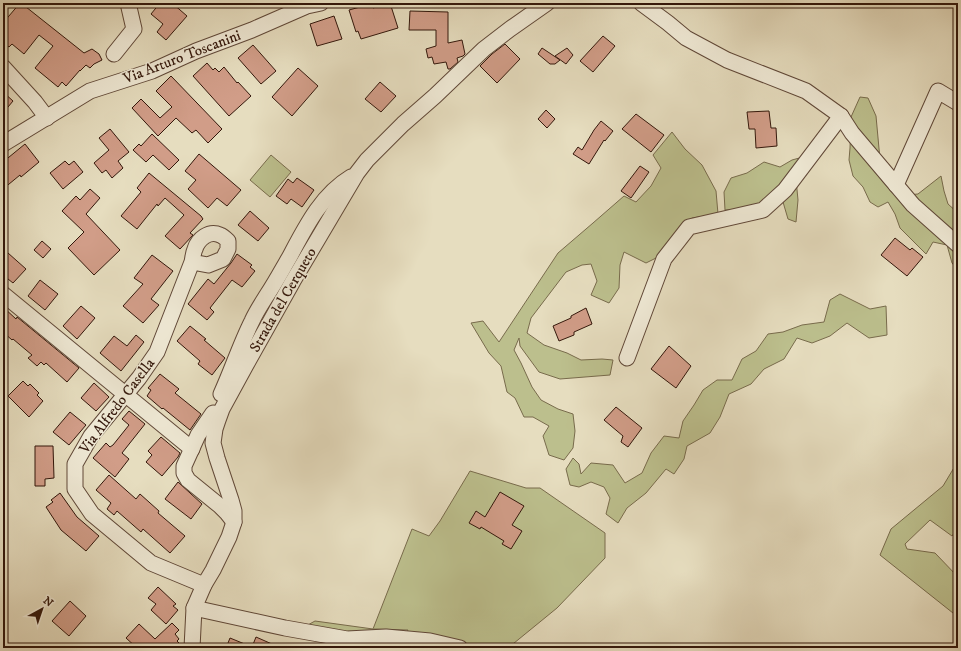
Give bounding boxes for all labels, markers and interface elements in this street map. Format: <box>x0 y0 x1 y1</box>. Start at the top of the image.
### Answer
street label: Via Arturo Toscanini <box>120 26 244 89</box>
street label: Strada del Cerqueto <box>245 244 321 356</box>
street label: Via Alfredo Casella <box>74 354 159 458</box>
north arrow <box>22 589 62 629</box>
text: N <box>40 594 56 610</box>

